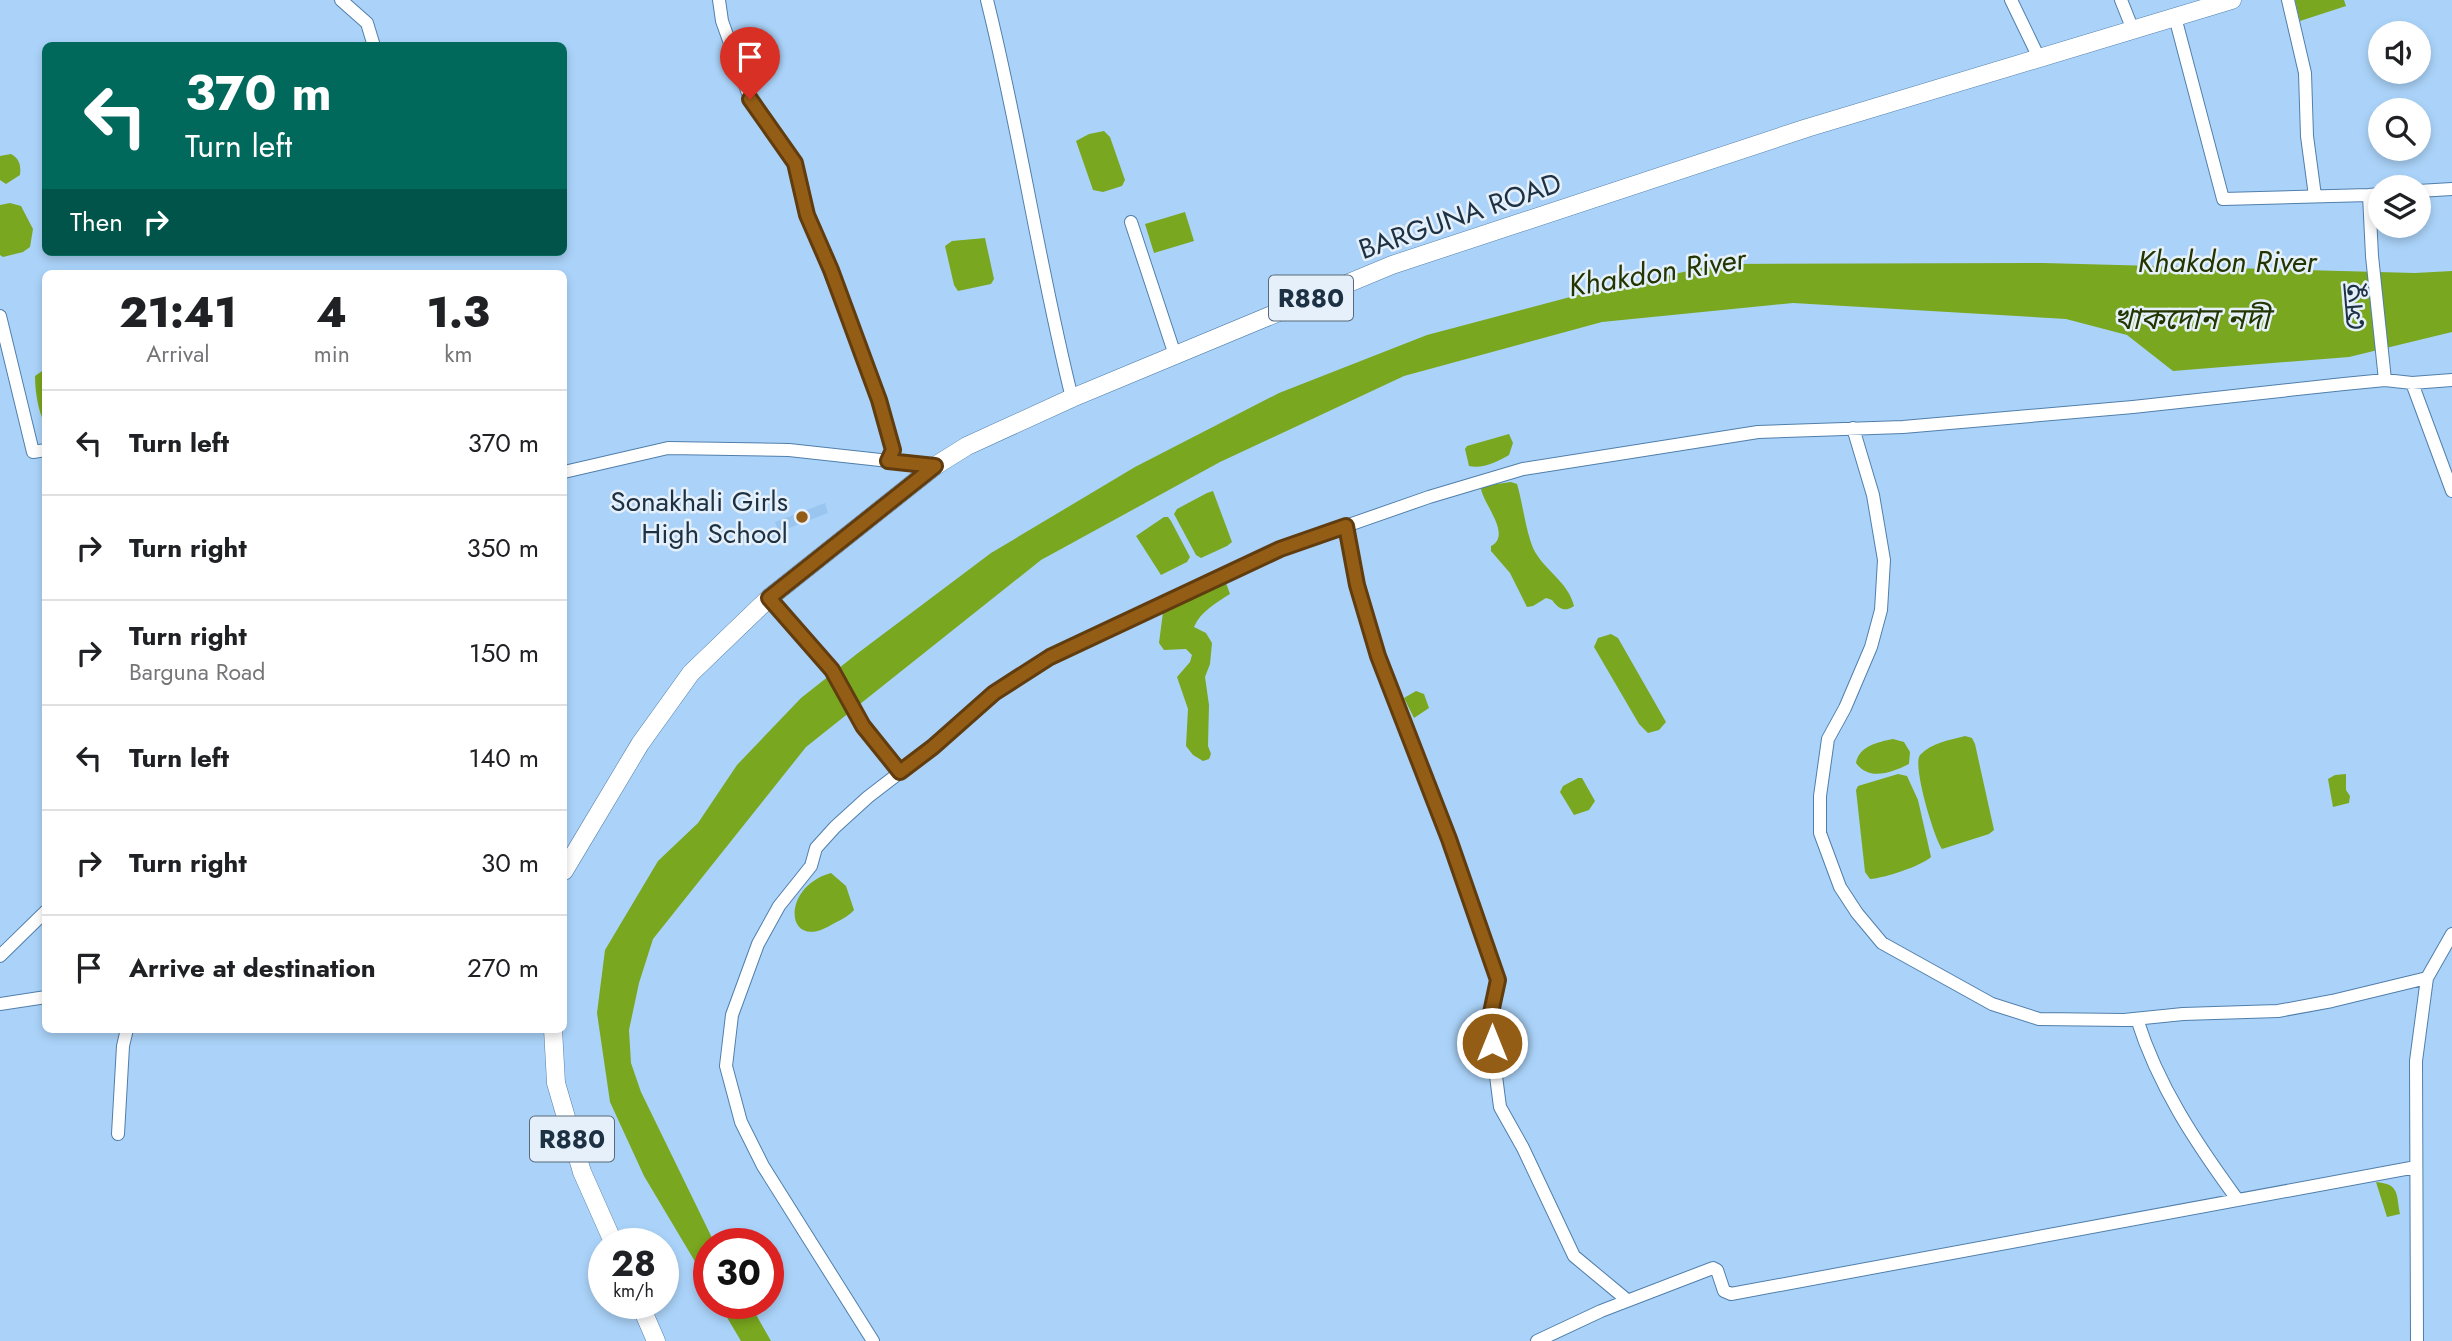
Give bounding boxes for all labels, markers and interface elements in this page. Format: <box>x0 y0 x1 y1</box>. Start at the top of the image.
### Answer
map controls <box>2368 21 2431 238</box>
button: sound <box>2368 21 2431 84</box>
pin <box>720 27 780 99</box>
icon: arrive <box>731 38 769 76</box>
text: 370 m <box>185 58 332 128</box>
icon: left <box>70 70 161 161</box>
button: search <box>2368 98 2431 161</box>
text: Turn left <box>185 123 292 169</box>
street label: BARGUNA ROAD <box>1353 162 1567 270</box>
button: layers <box>2368 175 2431 238</box>
text: Then <box>70 203 123 241</box>
icon: right <box>137 203 175 241</box>
water label: Khakdon River <box>1565 236 1751 307</box>
water label: Khakdon River <box>2137 240 2319 283</box>
road number: R880 <box>1269 276 1353 320</box>
street label: সেতু <box>2330 280 2375 332</box>
text: 21:41 <box>119 282 237 343</box>
text: 4 <box>316 282 347 343</box>
text: 1.3 <box>427 282 490 343</box>
water label: খাকদোন নদী <box>2112 297 2275 340</box>
text: Arrival <box>146 337 210 371</box>
text: min <box>314 337 350 371</box>
text: km <box>444 337 472 371</box>
icon: left <box>70 424 108 462</box>
text: Turn left <box>129 424 229 462</box>
text: 370 m <box>468 424 539 462</box>
place label: Sonakhali Girls High School <box>610 481 788 554</box>
marker: Sonakhali Girls High School <box>794 509 810 525</box>
icon: right <box>70 529 108 567</box>
text: Turn right <box>129 529 247 567</box>
text: 350 m <box>466 529 539 567</box>
text: Turn right <box>129 617 247 655</box>
icon: right <box>70 634 108 672</box>
text: 150 m <box>469 634 539 672</box>
text: Barguna Road <box>129 655 265 689</box>
icon: left <box>70 739 108 777</box>
text: Turn left <box>129 739 229 777</box>
text: 140 m <box>468 739 539 777</box>
icon: right <box>70 844 108 882</box>
text: Turn right <box>129 844 247 882</box>
text: 30 m <box>481 844 539 882</box>
icon: arrive <box>70 949 108 987</box>
text: Arrive at destination <box>129 949 376 987</box>
text: 270 m <box>467 949 539 987</box>
position arrow <box>1455 1006 1529 1080</box>
road number: R880 <box>530 1116 614 1162</box>
speed limit sign: 30 <box>693 1228 784 1319</box>
text: 28 <box>611 1239 656 1289</box>
text: km/h <box>613 1278 654 1304</box>

